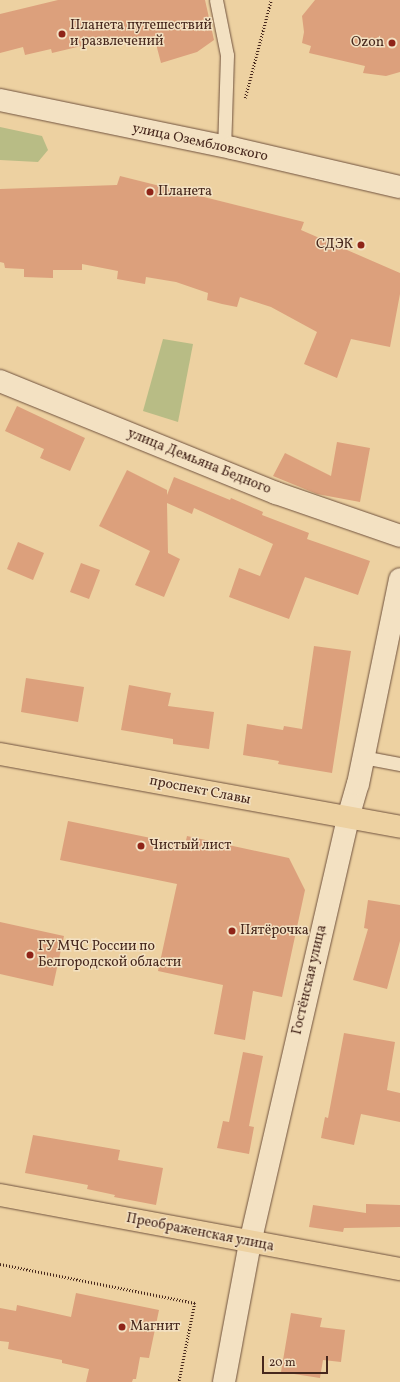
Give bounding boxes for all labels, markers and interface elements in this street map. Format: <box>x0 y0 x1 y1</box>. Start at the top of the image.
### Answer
place label: Планета путешествий и развлечений <box>70 18 212 50</box>
marker: Планета путешествий и развлечений <box>57 29 67 39</box>
place label: Ozon <box>351 35 384 51</box>
marker: Ozon <box>387 38 397 48</box>
street label: улица Озембловского <box>131 120 269 166</box>
place label: Планета <box>158 184 212 200</box>
marker: Планета <box>145 187 155 197</box>
place label: СДЭК <box>316 237 353 253</box>
marker: СДЭК <box>356 240 366 250</box>
street label: улица Демьяна Бедного <box>125 425 273 499</box>
street label: проспект Славы <box>148 773 252 809</box>
place label: Чистый лист <box>149 838 231 854</box>
marker: Чистый лист <box>136 841 146 851</box>
place label: Пятёрочка <box>240 923 309 939</box>
street label: Гостёнская улица <box>289 923 331 1037</box>
marker: Пятёрочка <box>227 926 237 936</box>
place label: ГУ МЧС России по Белгородской области <box>38 939 181 972</box>
marker: ГУ МЧС России по Белгородской области <box>25 950 35 960</box>
street label: Преображенская улица <box>124 1210 276 1256</box>
place label: Магнит <box>130 1319 180 1335</box>
marker: Магнит <box>117 1322 127 1332</box>
scale bar <box>264 1348 330 1374</box>
text: 20 m <box>269 1355 296 1371</box>

